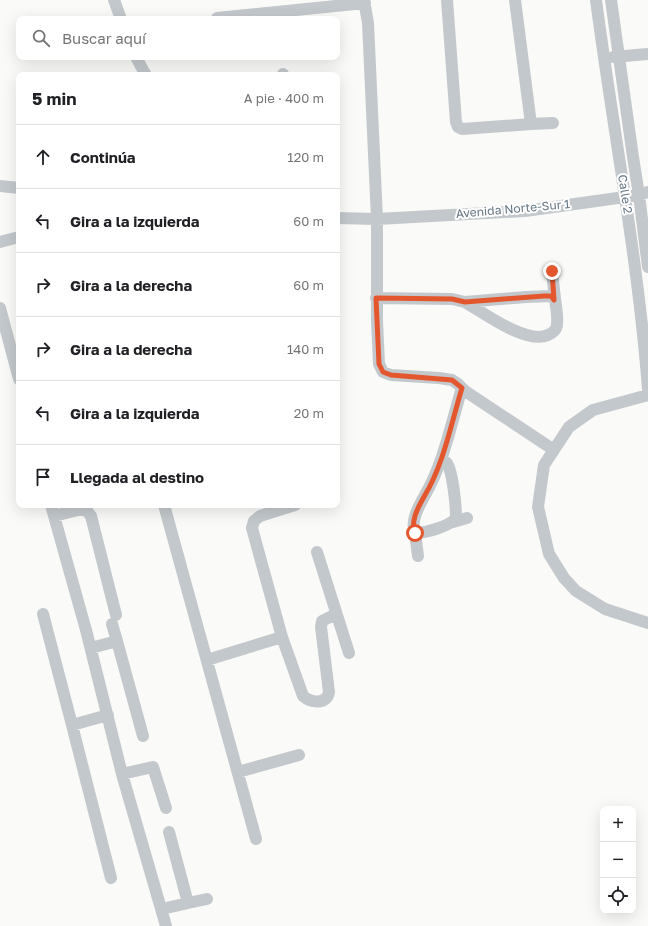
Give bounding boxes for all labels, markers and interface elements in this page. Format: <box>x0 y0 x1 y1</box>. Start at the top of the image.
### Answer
search box <box>16 16 340 60</box>
icon: search <box>30 27 52 49</box>
text: Buscar aquí <box>62 29 146 47</box>
text: 5 min <box>32 88 76 109</box>
text: A pie · 400 m <box>244 90 324 106</box>
icon: ahead <box>32 146 54 168</box>
text: Continúa <box>70 148 136 166</box>
text: 120 m <box>287 149 324 165</box>
street label: Calle 2 <box>615 173 636 215</box>
street label: Avenida Norte-Sur 1 <box>455 196 571 221</box>
icon: left <box>32 210 54 232</box>
text: Gira a la izquierda <box>70 212 200 230</box>
text: 60 m <box>293 213 324 229</box>
route end <box>543 262 561 280</box>
icon: right <box>32 274 54 296</box>
text: Gira a la derecha <box>70 276 192 294</box>
text: 60 m <box>293 277 324 293</box>
icon: right <box>32 338 54 360</box>
text: Gira a la derecha <box>70 340 192 358</box>
text: 140 m <box>287 341 324 357</box>
icon: left <box>32 402 54 424</box>
text: Gira a la izquierda <box>70 404 200 422</box>
text: 20 m <box>294 405 324 421</box>
icon: arrive <box>32 466 54 488</box>
text: Llegada al destino <box>70 468 204 486</box>
route start <box>406 524 424 542</box>
map controls <box>600 806 636 914</box>
button: + <box>600 806 636 842</box>
button: − <box>600 842 636 878</box>
button: locate <box>600 878 636 914</box>

